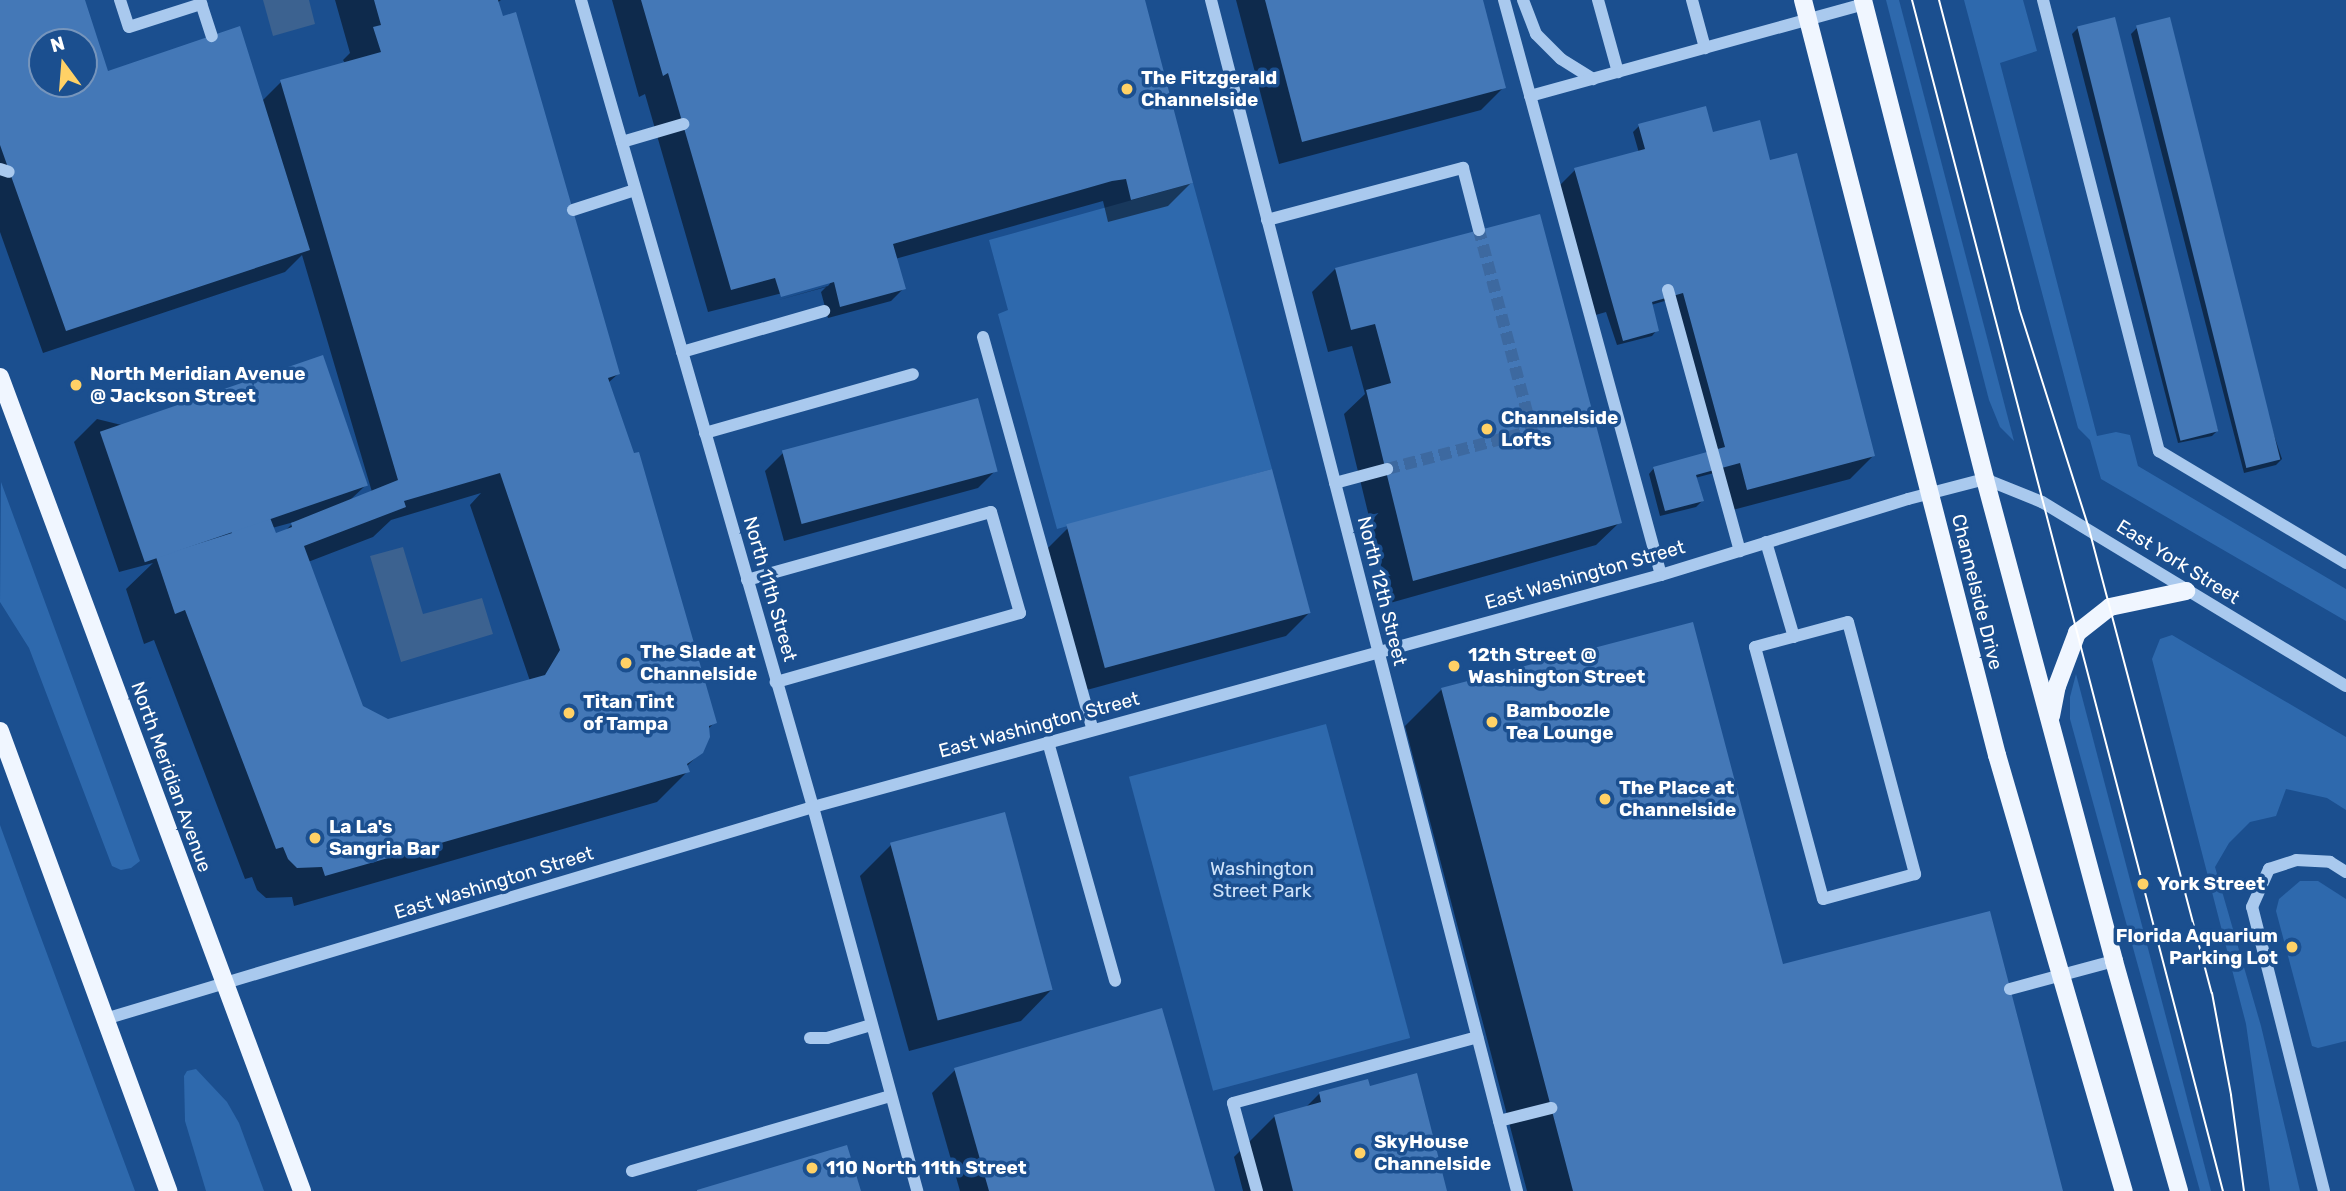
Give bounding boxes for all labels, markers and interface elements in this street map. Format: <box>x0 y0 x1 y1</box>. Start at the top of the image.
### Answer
north arrow <box>28 28 98 98</box>
text: N <box>48 31 67 57</box>
place label: The Fitzgerald Channelside <box>1141 67 1277 111</box>
marker: The Fitzgerald Channelside <box>1119 81 1135 97</box>
place label: North Meridian Avenue @ Jackson Street <box>90 363 306 407</box>
marker: North Meridian Avenue @ Jackson Street <box>68 377 84 393</box>
place label: Channelside Lofts <box>1501 407 1618 451</box>
marker: Channelside Lofts <box>1479 421 1495 437</box>
street label: Channelside Drive <box>1947 512 2007 672</box>
street label: North 11th Street <box>738 514 802 664</box>
street label: North 12th Street <box>1352 514 1412 668</box>
street label: East York Street <box>2112 515 2244 609</box>
street label: East Washington Street <box>1482 535 1688 615</box>
place label: The Slade at Channelside <box>640 641 757 685</box>
place label: 12th Street @ Washington Street <box>1468 644 1645 688</box>
marker: The Slade at Channelside <box>618 655 634 671</box>
marker: 12th Street @ Washington Street <box>1446 658 1462 674</box>
street label: North Meridian Avenue <box>126 678 216 876</box>
street label: East Washington Street <box>936 687 1142 763</box>
place label: Titan Tint of Tampa <box>583 691 675 735</box>
place label: Bamboozle Tea Lounge <box>1506 700 1613 744</box>
marker: Titan Tint of Tampa <box>561 705 577 721</box>
marker: Bamboozle Tea Lounge <box>1484 714 1500 730</box>
place label: The Place at Channelside <box>1619 777 1736 821</box>
marker: The Place at Channelside <box>1597 791 1613 807</box>
place label: La La's Sangria Bar <box>329 816 440 860</box>
marker: La La's Sangria Bar <box>307 830 323 846</box>
street label: East Washington Street <box>392 842 596 924</box>
park label: Washington Street Park <box>1210 858 1314 902</box>
place label: York Street <box>2157 873 2265 895</box>
marker: York Street <box>2135 876 2151 892</box>
place label: Florida Aquarium Parking Lot <box>2115 925 2278 969</box>
marker: Florida Aquarium Parking Lot <box>2284 939 2300 955</box>
place label: SkyHouse Channelside <box>1374 1131 1491 1175</box>
marker: SkyHouse Channelside <box>1352 1145 1368 1161</box>
place label: 110 North 11th Street <box>826 1157 1027 1179</box>
marker: 110 North 11th Street <box>804 1160 820 1176</box>

